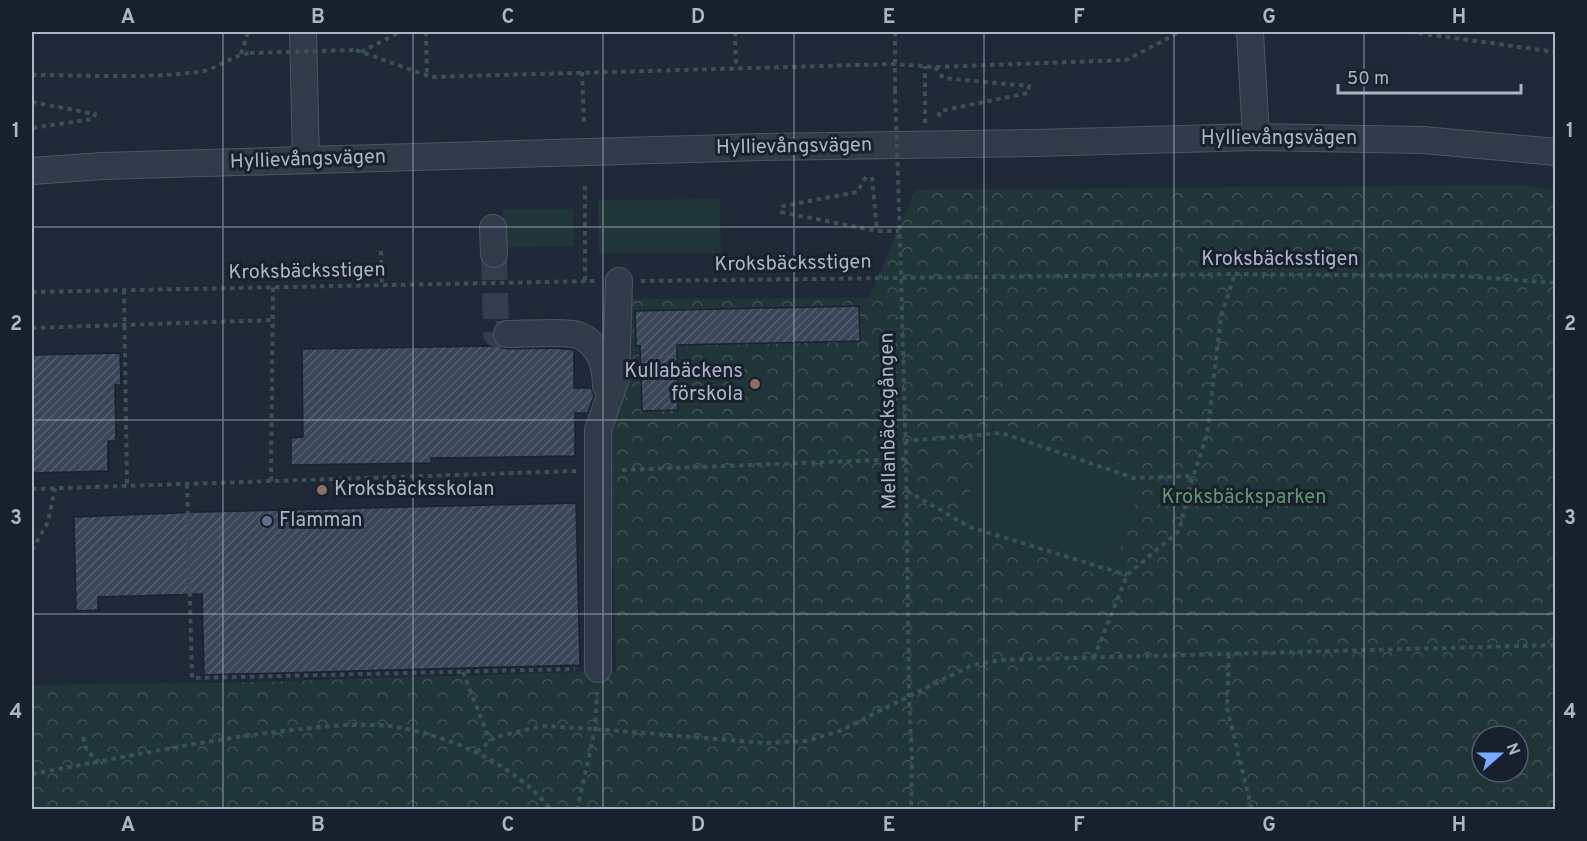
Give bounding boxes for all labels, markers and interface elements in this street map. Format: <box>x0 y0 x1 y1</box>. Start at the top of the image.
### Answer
text: A <box>121 5 135 31</box>
text: B <box>311 5 325 31</box>
text: C <box>502 5 514 31</box>
text: D <box>691 5 705 31</box>
text: E <box>883 5 895 31</box>
text: F <box>1073 5 1085 31</box>
text: G <box>1262 5 1276 31</box>
text: H <box>1452 5 1466 31</box>
scale bar <box>1338 57 1521 95</box>
text: 50 m <box>1347 68 1389 91</box>
text: 1 <box>12 119 20 145</box>
text: 1 <box>1566 119 1574 145</box>
street label: Hyllievångsvägen <box>1201 126 1357 152</box>
street label: Hyllievångsvägen <box>716 133 872 161</box>
street label: Hyllievångsvägen <box>229 144 387 176</box>
street label: Kroksbäcksstigen <box>1201 247 1359 273</box>
street label: Kroksbäcksstigen <box>714 250 872 278</box>
street label: Kroksbäcksstigen <box>228 258 386 286</box>
text: 2 <box>10 312 22 338</box>
text: 2 <box>1564 312 1576 338</box>
street label: Mellanbäcksgången <box>874 332 904 510</box>
place label: Kullabäckens förskola <box>624 359 743 408</box>
marker: Kullabäckens förskola <box>748 377 762 391</box>
place label: Kroksbäcksskolan <box>334 477 494 503</box>
marker: Kroksbäcksskolan <box>315 483 329 497</box>
park label: Kroksbäcksparken <box>1162 485 1326 511</box>
text: 3 <box>10 506 22 532</box>
text: 3 <box>1564 506 1576 532</box>
place label: Flamman <box>279 508 363 534</box>
marker: Flamman <box>260 514 274 528</box>
text: 4 <box>10 700 22 726</box>
text: 4 <box>1564 700 1576 726</box>
north arrow <box>1470 724 1530 784</box>
text: N <box>1501 740 1524 758</box>
text: A <box>121 813 135 839</box>
text: B <box>311 813 325 839</box>
text: C <box>502 813 514 839</box>
text: D <box>691 813 705 839</box>
text: E <box>883 813 895 839</box>
text: F <box>1073 813 1085 839</box>
text: G <box>1262 813 1276 839</box>
text: H <box>1452 813 1466 839</box>

